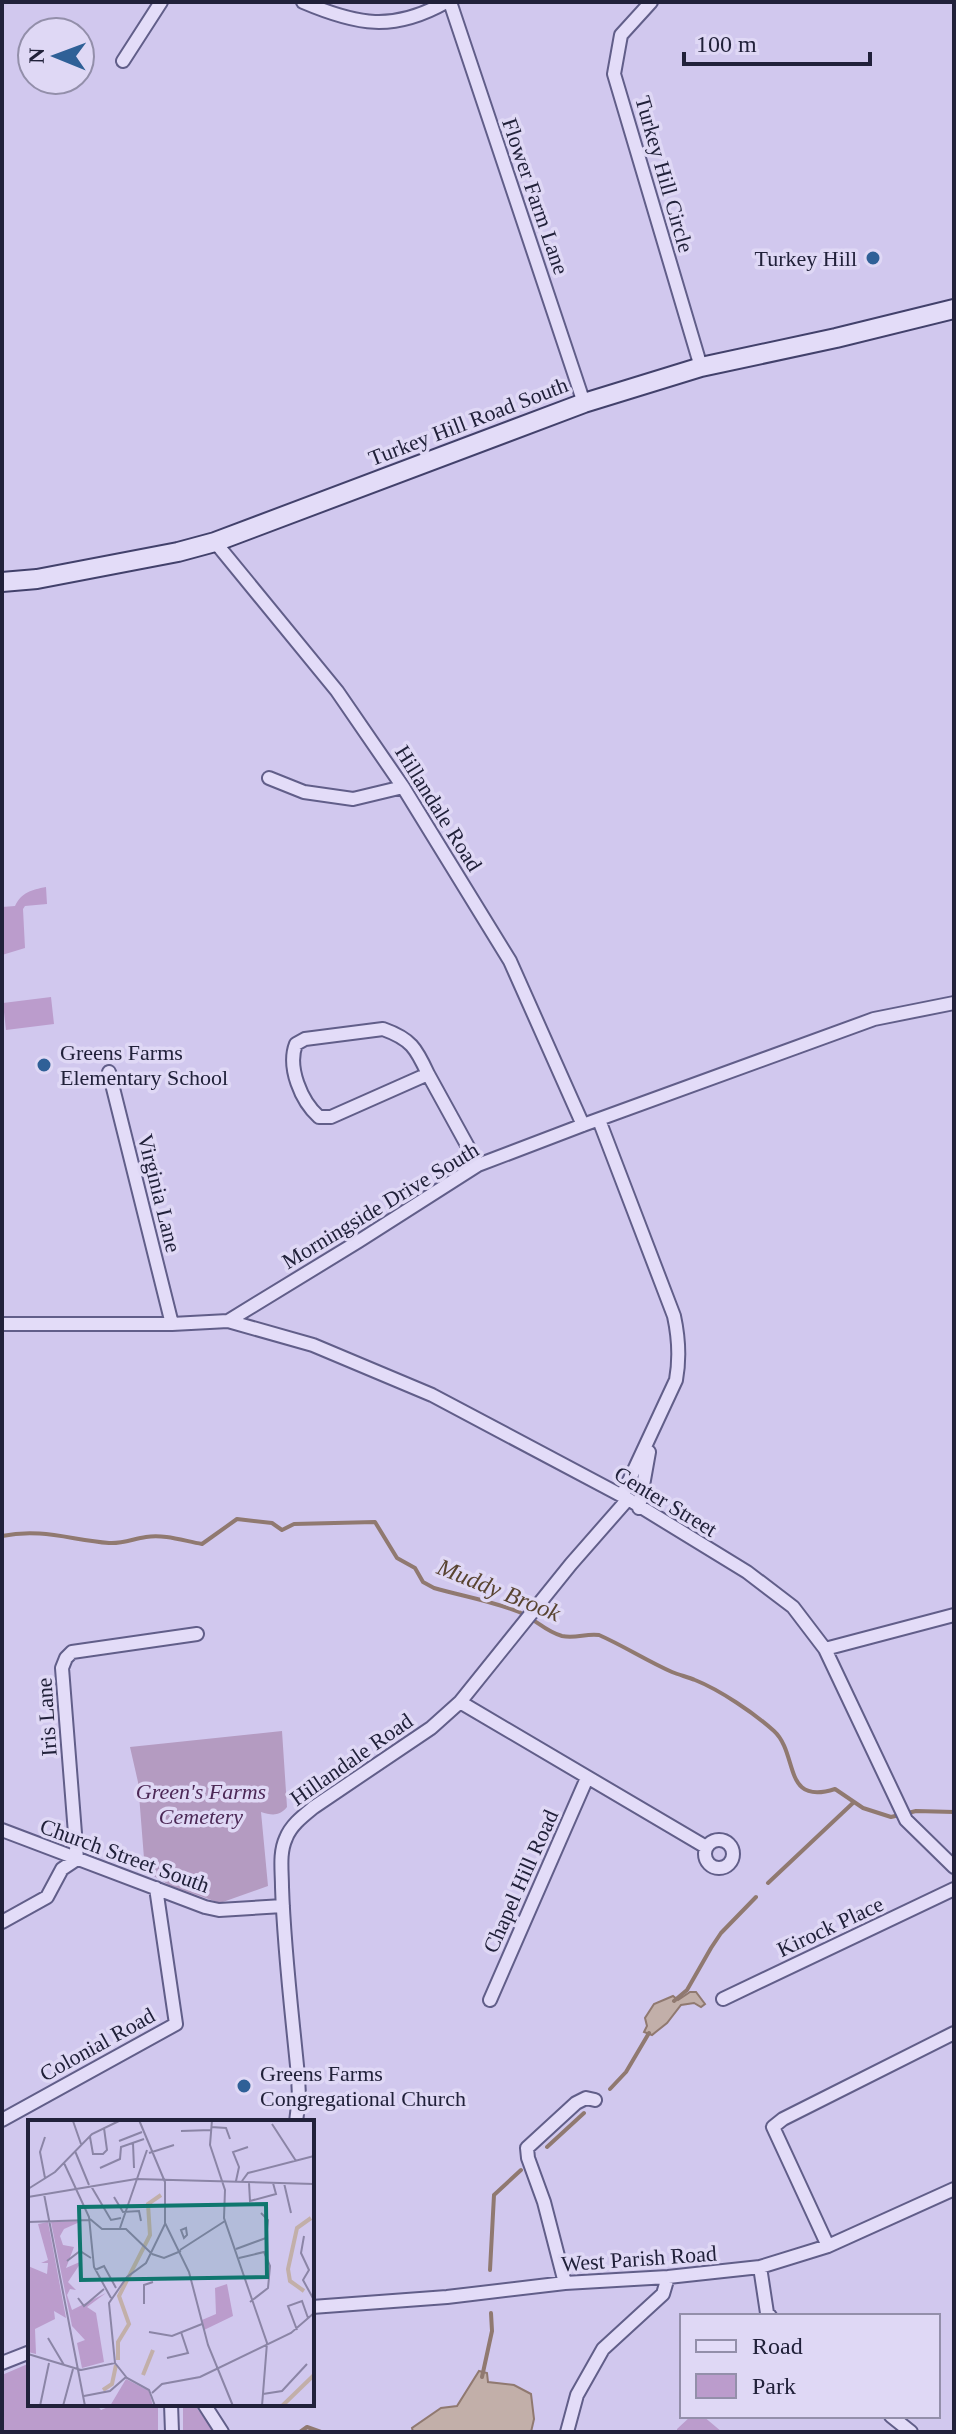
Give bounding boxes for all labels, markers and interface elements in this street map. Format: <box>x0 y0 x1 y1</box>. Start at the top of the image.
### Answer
north arrow <box>16 16 96 96</box>
scale bar <box>684 16 870 66</box>
text: 100 m <box>696 31 757 57</box>
text: N <box>24 47 49 64</box>
street label: Turkey Hill Circle <box>630 93 699 255</box>
street label: Flower Farm Lane <box>497 115 574 278</box>
place label: Turkey Hill <box>755 246 857 271</box>
marker: Turkey Hill <box>864 249 882 267</box>
street label: Turkey Hill Road South <box>365 372 571 471</box>
street label: Hillandale Road <box>390 741 487 876</box>
place label: Greens Farms Elementary School <box>60 1040 228 1090</box>
marker: Greens Farms Elementary School <box>35 1056 53 1074</box>
street label: Virginia Lane <box>133 1131 186 1255</box>
street label: Morningside Drive South <box>277 1137 483 1274</box>
street label: Center Street <box>610 1461 722 1542</box>
water label: Muddy Brook <box>433 1553 565 1627</box>
street label: Iris Lane <box>31 1677 62 1757</box>
street label: Hillandale Road <box>285 1708 417 1811</box>
park label: Green's Farms Cemetery <box>136 1779 266 1829</box>
street label: Chapel Hill Road <box>478 1806 563 1957</box>
street label: Church Street South <box>37 1813 213 1898</box>
street label: Kirock Place <box>773 1891 887 1962</box>
street label: Colonial Road <box>35 2003 159 2086</box>
place label: Greens Farms Congregational Church <box>260 2061 466 2111</box>
marker: Greens Farms Congregational Church <box>235 2077 253 2095</box>
inset map <box>28 2120 314 2406</box>
street label: West Parish Road <box>560 2241 718 2276</box>
legend <box>680 2314 940 2418</box>
text: Road <box>752 2333 803 2359</box>
text: Park <box>752 2373 796 2399</box>

